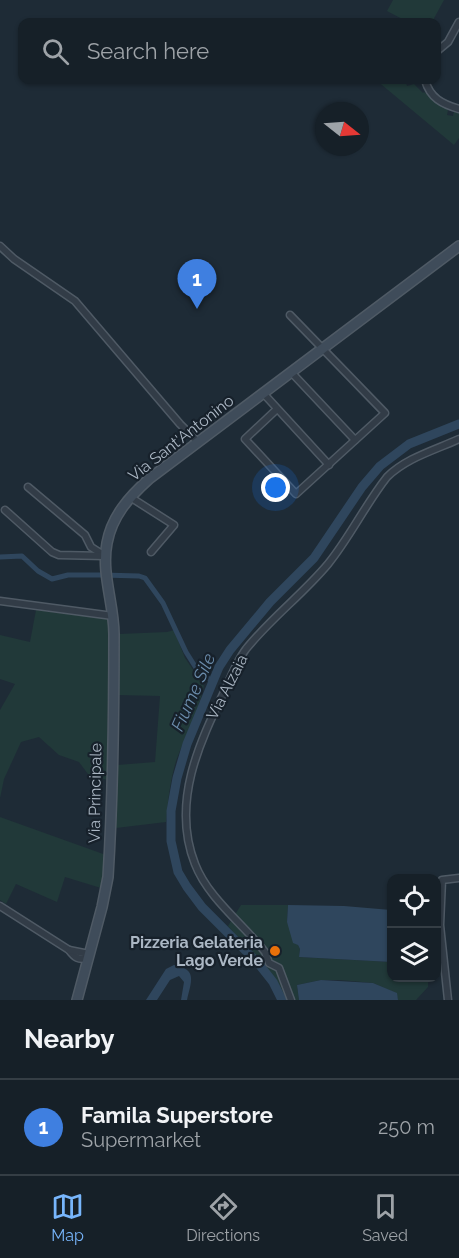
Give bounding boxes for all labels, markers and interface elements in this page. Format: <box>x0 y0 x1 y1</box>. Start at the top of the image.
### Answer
search box <box>18 18 441 84</box>
icon: search <box>39 35 72 68</box>
text: Search here <box>87 38 209 64</box>
north arrow <box>315 102 369 156</box>
pin: 1 <box>178 260 216 309</box>
street label: Via Sant'Antonino <box>124 391 238 485</box>
your location <box>261 473 290 502</box>
water label: Fiume Sile <box>167 650 220 734</box>
street label: Via Alzaia <box>203 651 251 723</box>
street label: Via Principale <box>85 743 105 843</box>
map controls <box>387 874 441 982</box>
button: locate <box>387 874 441 928</box>
button: layers <box>387 928 441 982</box>
place label: Pizzeria Gelateria Lago Verde <box>130 933 263 970</box>
marker: Pizzeria Gelateria Lago Verde <box>268 944 282 958</box>
text: Nearby <box>24 1024 114 1054</box>
text: Famila Superstore <box>81 1102 273 1128</box>
text: 1 <box>39 1115 48 1139</box>
text: 250 m <box>378 1115 435 1139</box>
text: Supermarket <box>81 1128 201 1152</box>
tab: Map <box>51 1190 84 1245</box>
tab: Directions <box>186 1190 260 1245</box>
tab: Saved <box>362 1190 408 1245</box>

